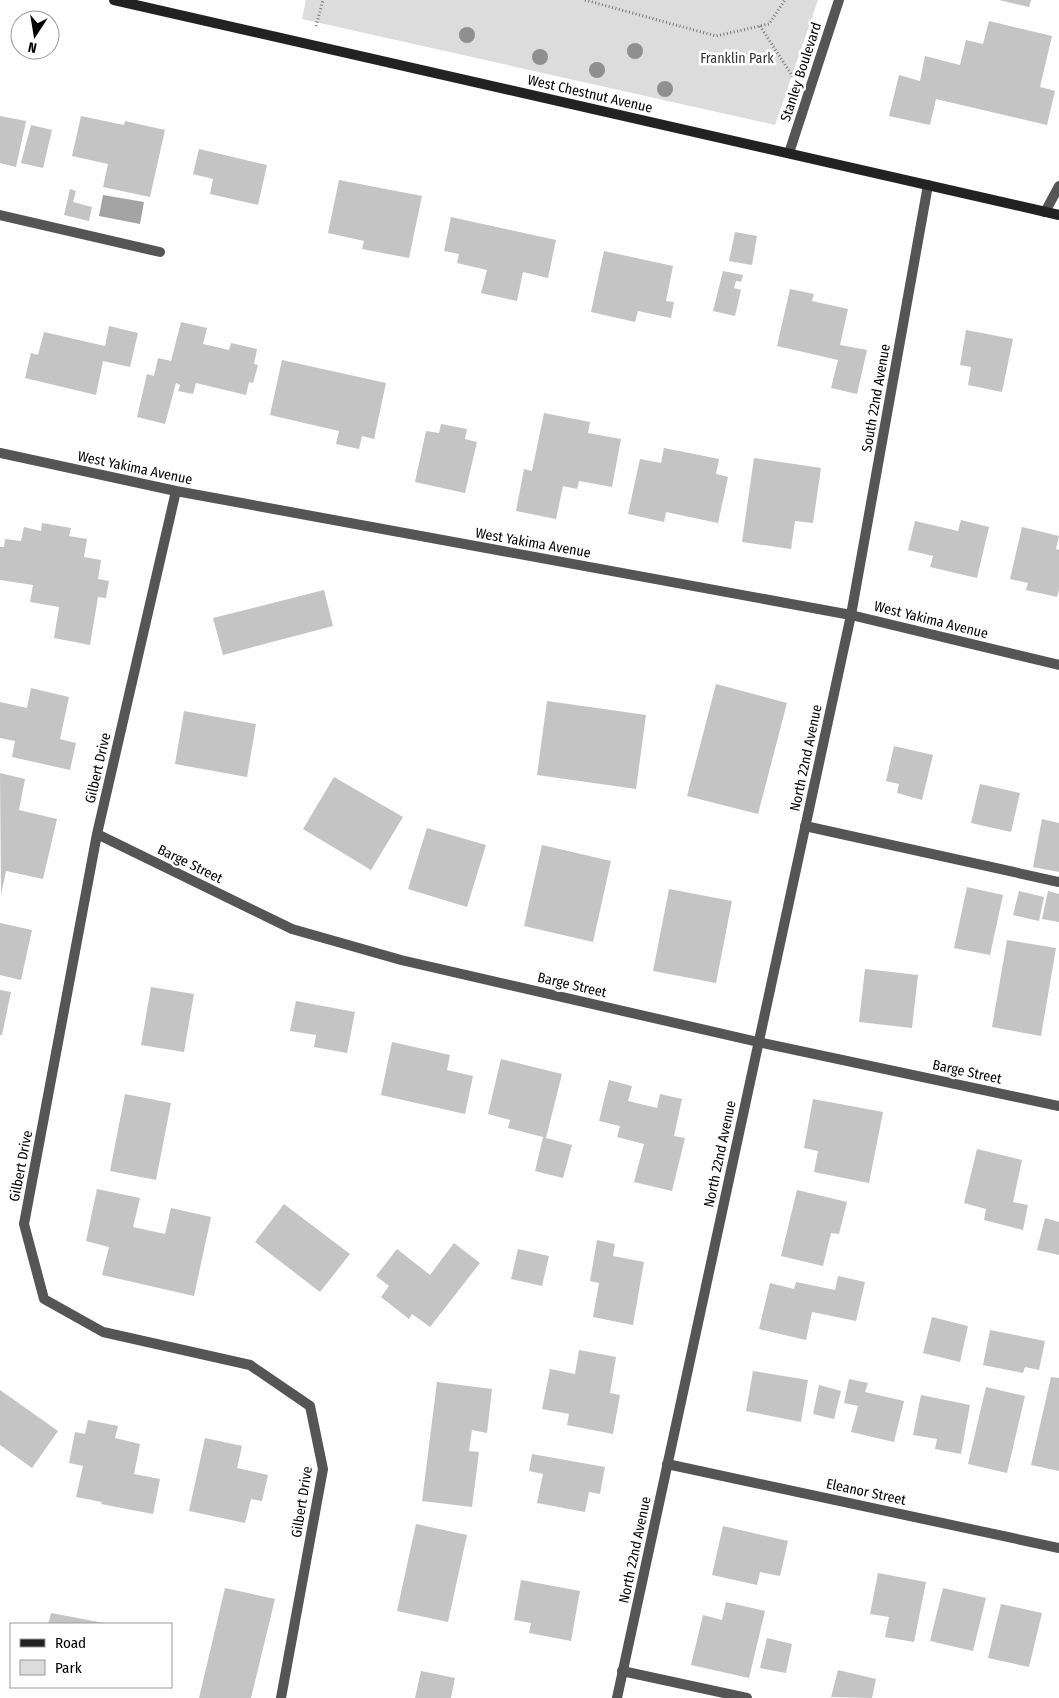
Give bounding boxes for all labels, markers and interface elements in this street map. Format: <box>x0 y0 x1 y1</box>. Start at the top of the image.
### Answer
north arrow <box>10 10 60 60</box>
street label: Stanley Boulevard <box>777 20 825 124</box>
text: N <box>27 38 38 56</box>
park label: Franklin Park <box>700 50 774 67</box>
street label: West Chestnut Avenue <box>526 71 654 117</box>
street label: South 22nd Avenue <box>858 343 894 453</box>
street label: West Yakima Avenue <box>76 448 194 488</box>
street label: West Yakima Avenue <box>474 524 592 562</box>
street label: West Yakima Avenue <box>872 598 990 642</box>
street label: North 22nd Avenue <box>786 703 826 813</box>
street label: Gilbert Drive <box>82 731 114 805</box>
street label: Barge Street <box>155 841 226 887</box>
street label: Barge Street <box>536 969 609 1001</box>
street label: Barge Street <box>931 1056 1004 1088</box>
street label: North 22nd Avenue <box>700 1099 740 1209</box>
street label: Gilbert Drive <box>6 1129 36 1203</box>
street label: Gilbert Drive <box>288 1465 316 1539</box>
street label: Eleanor Street <box>825 1475 908 1509</box>
street label: North 22nd Avenue <box>615 1495 655 1605</box>
legend <box>10 1623 172 1688</box>
text: Road <box>55 1634 86 1652</box>
text: Park <box>55 1659 82 1677</box>

